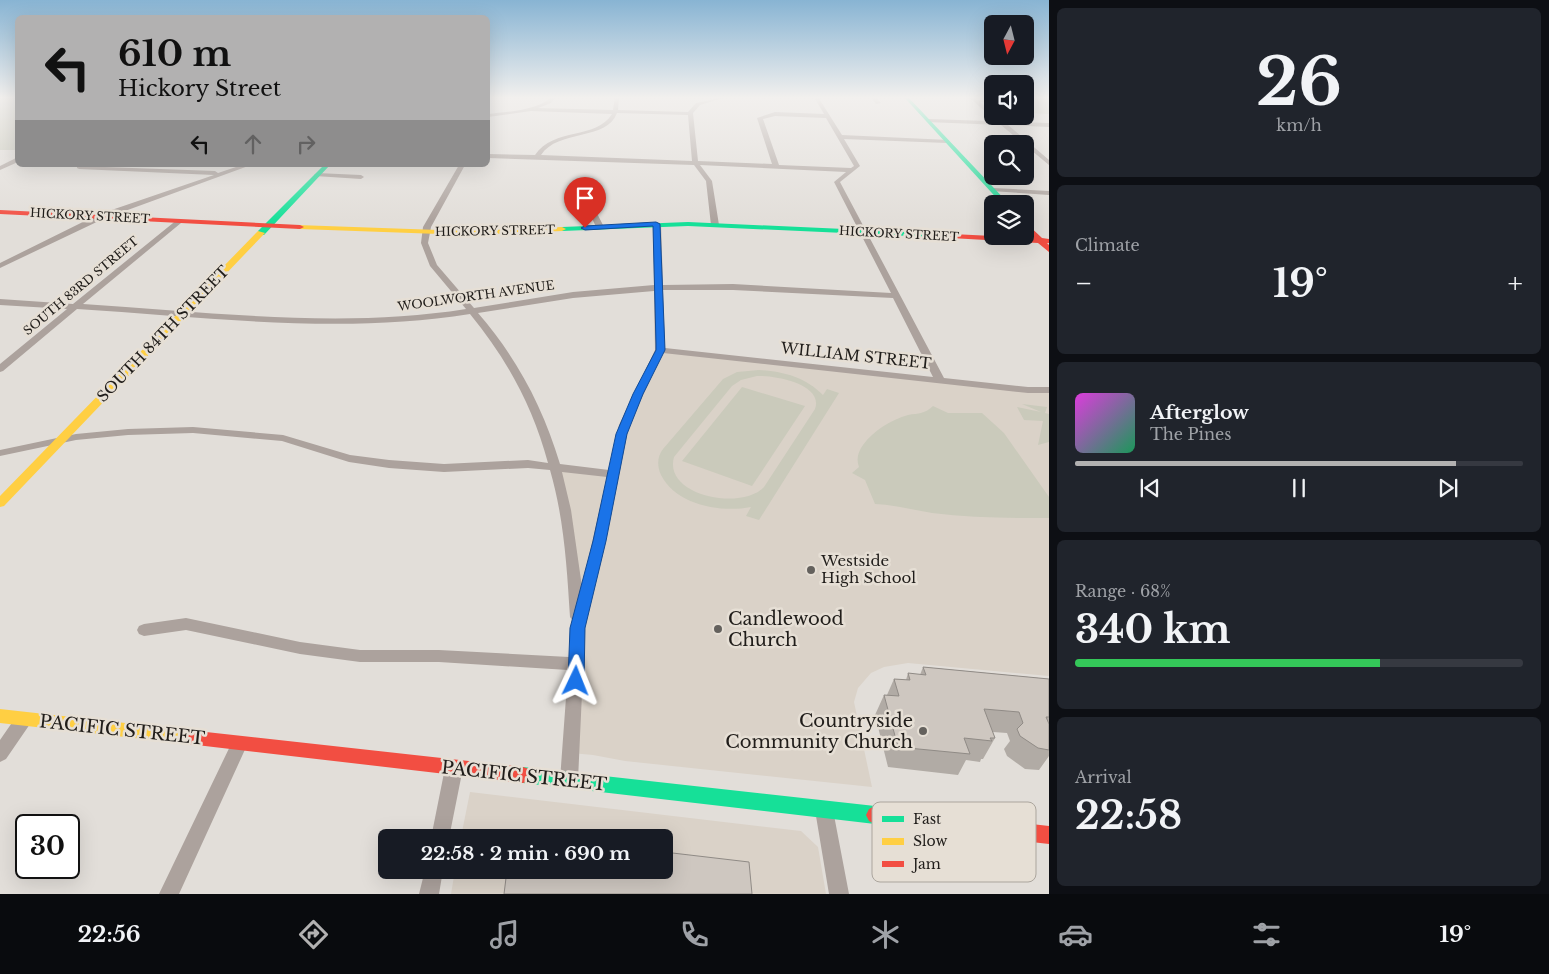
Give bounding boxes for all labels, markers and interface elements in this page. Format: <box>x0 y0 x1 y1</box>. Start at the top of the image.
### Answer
north arrow <box>984 15 1034 65</box>
map controls <box>984 15 1034 245</box>
text: 610 m <box>118 32 231 75</box>
icon: left <box>35 35 100 100</box>
text: 26 <box>1256 42 1342 123</box>
text: Hickory Street <box>118 75 281 102</box>
button: sound <box>984 75 1034 125</box>
text: km/h <box>1276 115 1322 135</box>
icon: left <box>186 130 214 158</box>
icon: ahead <box>239 130 267 158</box>
icon: right <box>292 130 320 158</box>
button: search <box>984 135 1034 185</box>
pin <box>564 177 606 228</box>
icon: arrive <box>571 184 599 212</box>
button: layers <box>984 195 1034 245</box>
street label: HICKORY STREET <box>30 205 151 226</box>
street label: HICKORY STREET <box>435 222 556 239</box>
street label: HICKORY STREET <box>839 223 960 244</box>
street label: SOUTH 83RD STREET <box>20 233 141 338</box>
text: Climate <box>1075 235 1140 255</box>
text: 19° <box>1273 260 1328 307</box>
street label: SOUTH 84TH STREET <box>93 262 233 406</box>
text: − <box>1075 266 1093 301</box>
text: + <box>1508 266 1523 301</box>
street label: WOOLWORTH AVENUE <box>396 277 556 314</box>
street label: WILLIAM STREET <box>779 338 932 373</box>
text: Afterglow <box>1150 401 1249 424</box>
text: The Pines <box>1150 424 1232 444</box>
icon: previous <box>1136 474 1164 502</box>
icon: pause <box>1285 474 1313 502</box>
icon: next <box>1434 474 1462 502</box>
place label: Westside High School <box>820 551 916 587</box>
marker: Westside High School <box>805 564 817 576</box>
text: Range · 68% <box>1075 581 1171 601</box>
text: 340 km <box>1075 606 1231 653</box>
place label: Candlewood Church <box>728 608 844 651</box>
marker: Candlewood Church <box>712 623 724 635</box>
position arrow <box>549 654 601 706</box>
street label: PACIFIC STREET <box>38 710 206 750</box>
place label: Countryside Community Church <box>725 710 913 753</box>
marker: Countryside Community Church <box>917 725 929 737</box>
street label: PACIFIC STREET <box>440 756 608 796</box>
text: Arrival <box>1075 767 1132 787</box>
text: 22:58 <box>1075 792 1182 839</box>
legend <box>872 802 1036 882</box>
text: Fast <box>913 810 942 828</box>
speed limit sign: 30 <box>15 814 80 879</box>
text: Slow <box>913 832 947 850</box>
text: 22:58 · 2 min · 690 m <box>421 842 630 865</box>
text: Jam <box>911 855 941 873</box>
icon: directions <box>296 917 331 952</box>
icon: music <box>487 917 522 952</box>
icon: phone <box>677 917 712 952</box>
icon: climate <box>868 917 903 952</box>
icon: car <box>1058 917 1093 952</box>
icon: filters <box>1249 917 1284 952</box>
text: 22:56 <box>78 921 141 948</box>
text: 19° <box>1439 921 1471 948</box>

